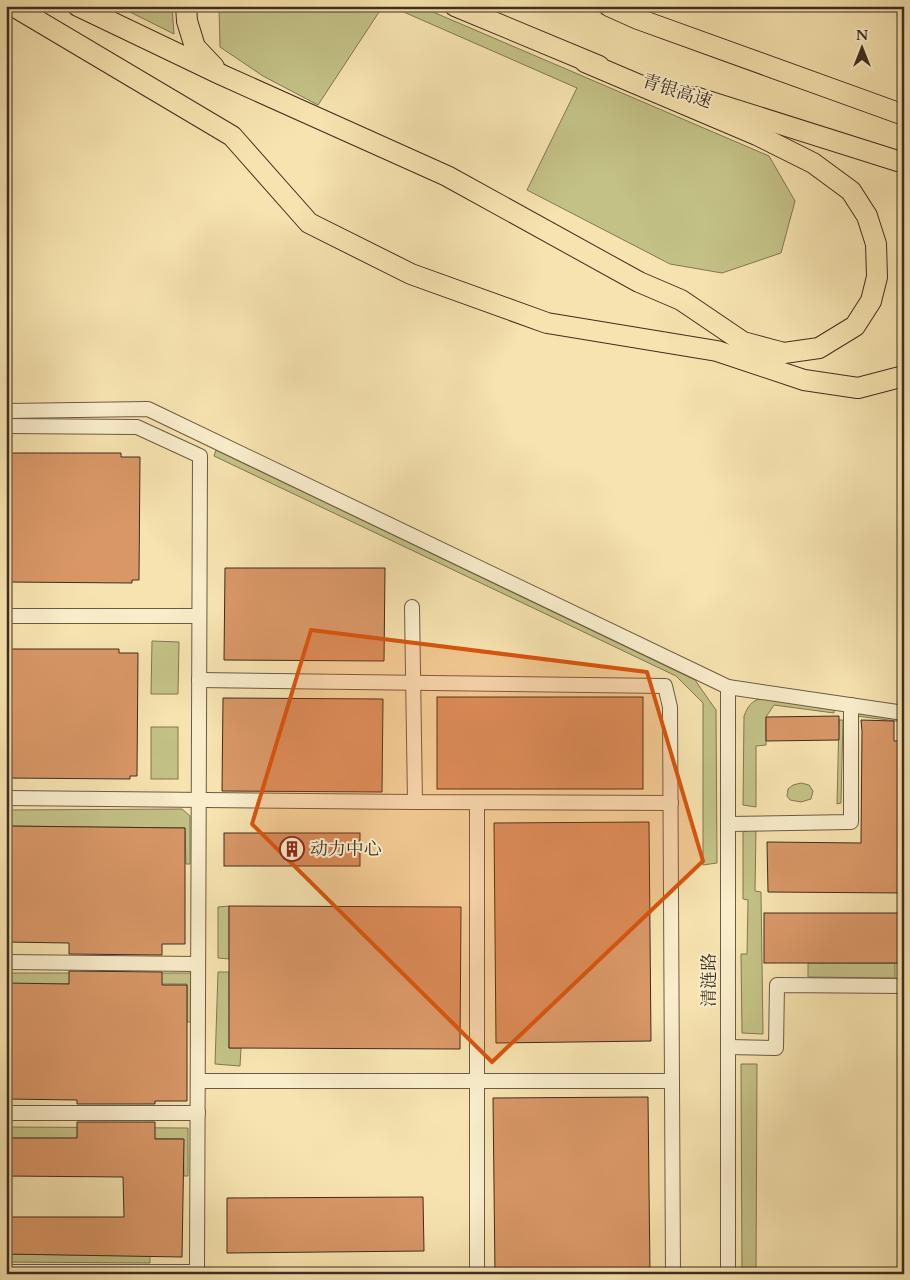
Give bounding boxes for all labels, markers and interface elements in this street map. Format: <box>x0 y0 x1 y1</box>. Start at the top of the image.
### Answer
north arrow <box>838 22 888 72</box>
text: N <box>856 26 868 45</box>
street label: 青银高速 <box>639 68 715 114</box>
building icon: 动力中心 <box>279 836 305 862</box>
place label: 动力中心 <box>310 837 382 862</box>
street label: 清涟路 <box>697 953 722 1007</box>

